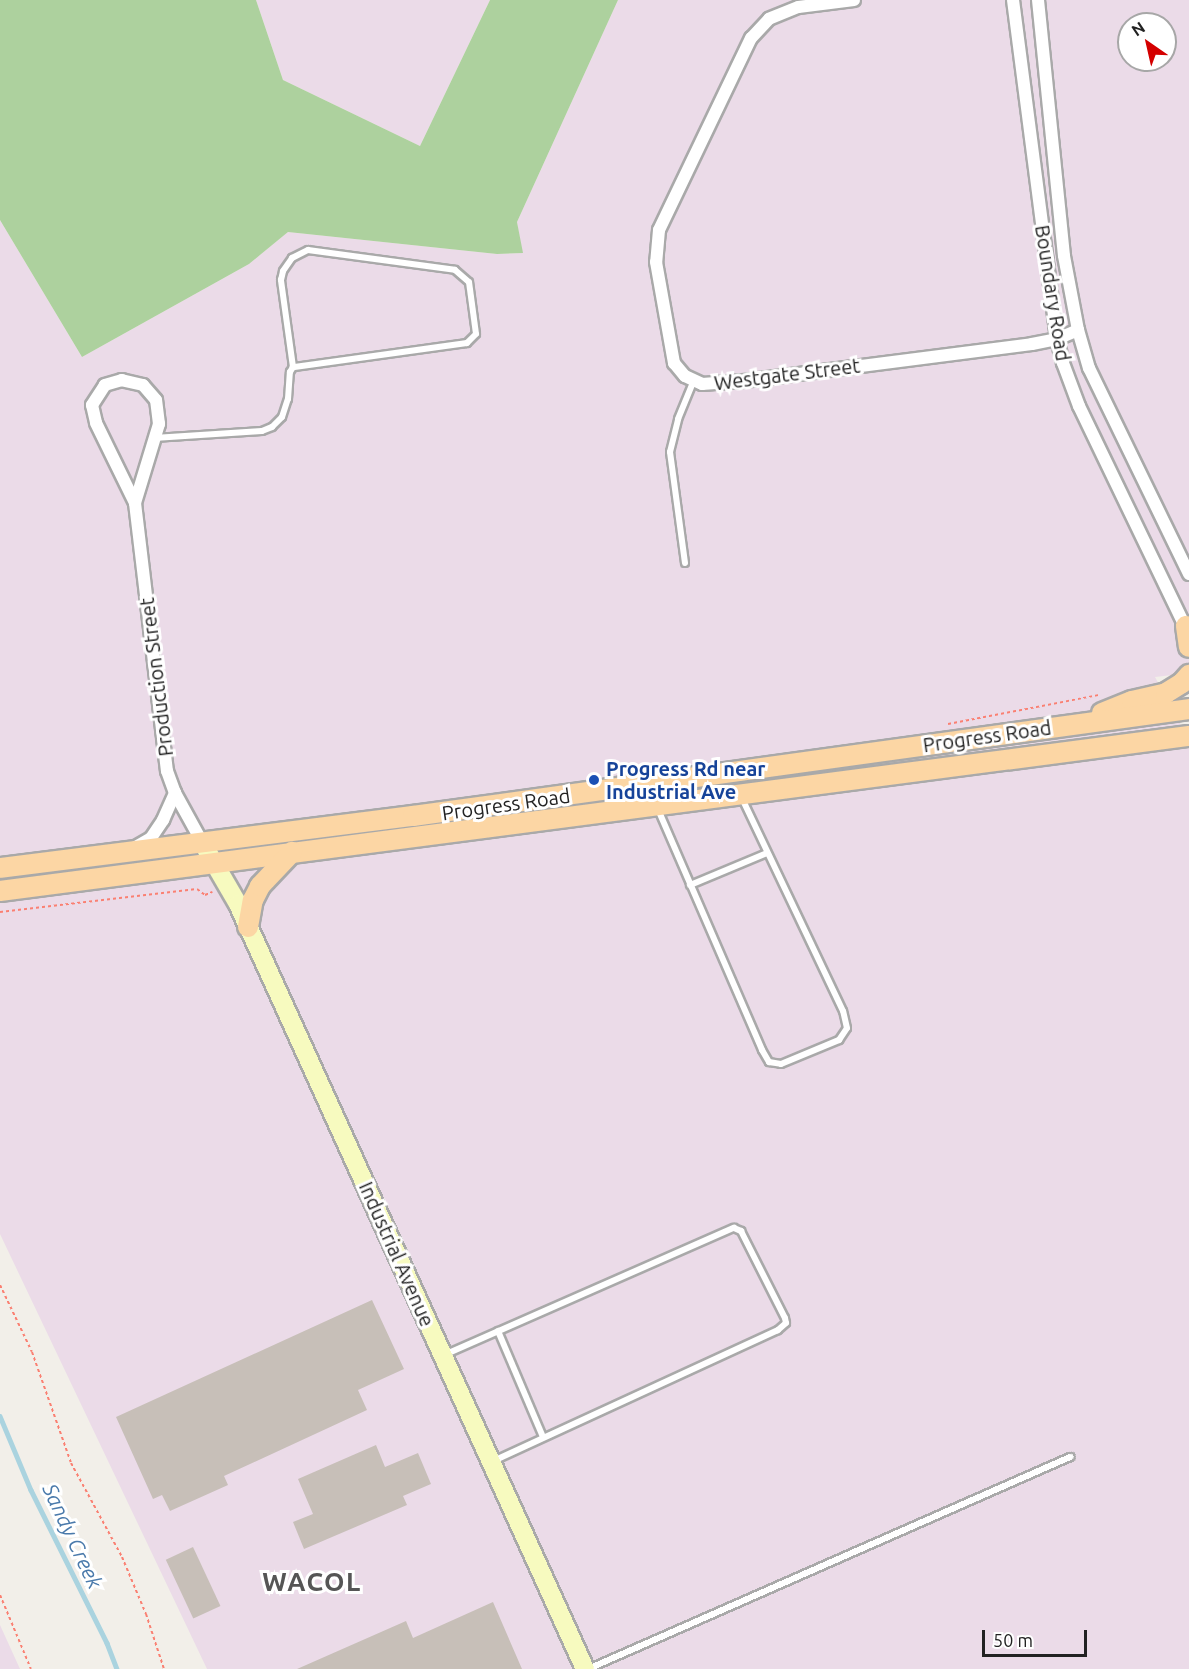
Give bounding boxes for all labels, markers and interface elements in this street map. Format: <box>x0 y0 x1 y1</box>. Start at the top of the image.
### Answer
north arrow <box>1117 12 1177 72</box>
text: N <box>1128 18 1148 40</box>
street label: Boundary Road <box>1030 223 1076 363</box>
street label: Westgate Street <box>713 353 861 395</box>
street label: Production Street <box>134 596 178 758</box>
street label: Progress Road <box>921 715 1053 757</box>
place label: Progress Rd near Industrial Ave <box>606 756 765 803</box>
marker: Progress Rd near Industrial Ave <box>587 773 601 787</box>
street label: Progress Road <box>440 783 572 825</box>
street label: Industrial Avenue <box>354 1178 440 1330</box>
water label: Sandy Creek <box>38 1479 108 1593</box>
district label: WACOL <box>262 1566 362 1598</box>
scale bar <box>985 1618 1090 1656</box>
text: 50 m <box>993 1630 1033 1650</box>

